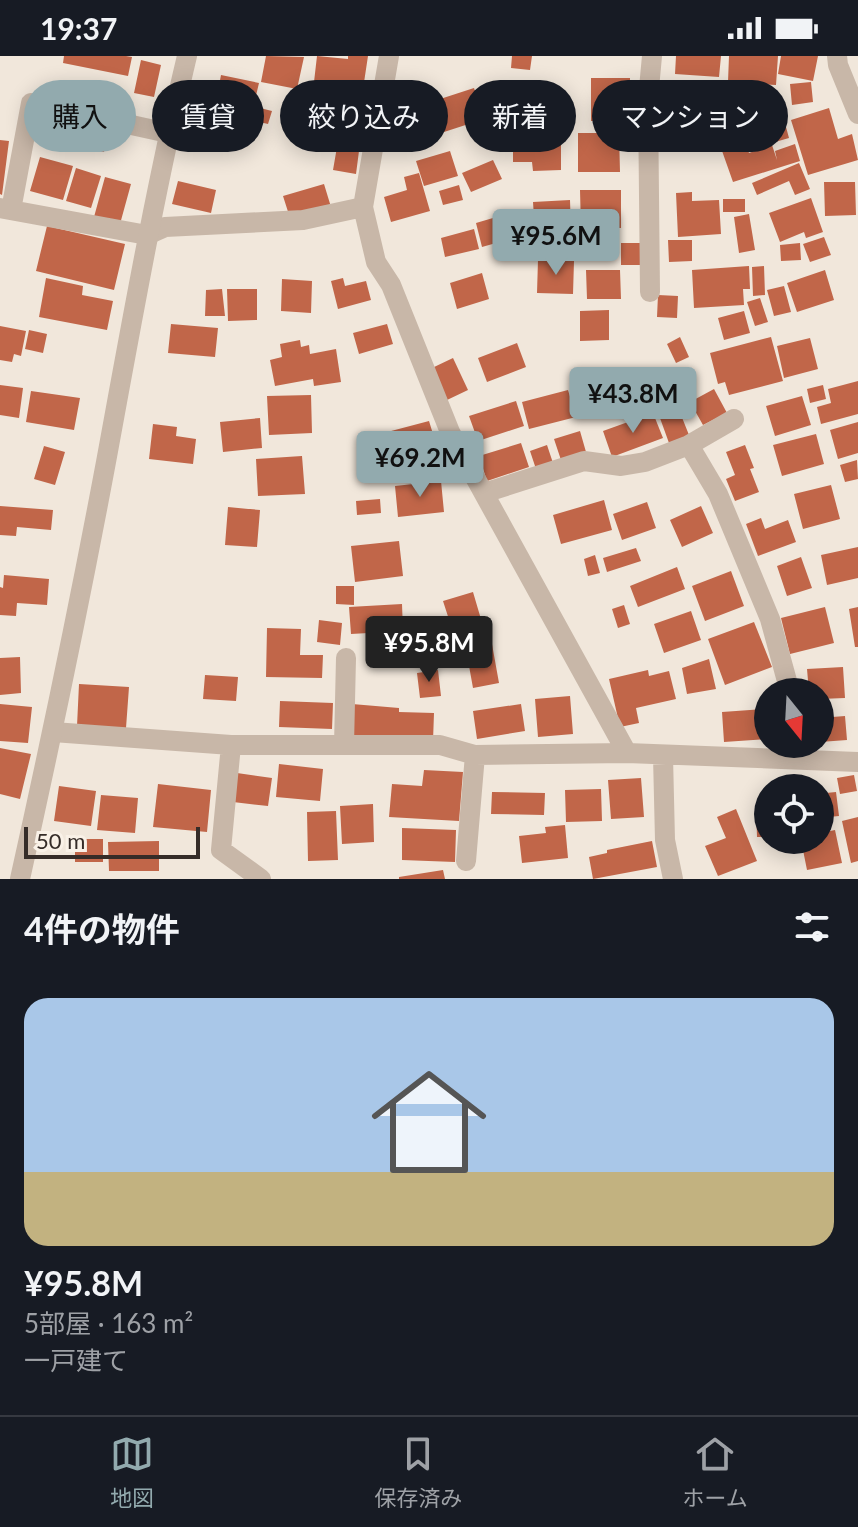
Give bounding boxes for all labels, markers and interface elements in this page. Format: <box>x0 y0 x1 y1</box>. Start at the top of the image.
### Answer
text: 19:37 <box>40 10 117 46</box>
chip: 購入 <box>24 80 136 152</box>
chip: 賃貸 <box>152 80 264 152</box>
chip: 絞り込み <box>280 80 448 152</box>
chip: 新着 <box>464 80 576 152</box>
chip: マンション <box>592 80 788 152</box>
pin: ¥95.6M <box>491 209 621 277</box>
text: ¥95.6M <box>510 219 602 251</box>
pin: ¥43.8M <box>568 367 698 435</box>
text: ¥43.8M <box>587 377 679 409</box>
pin: ¥69.2M <box>355 431 485 499</box>
text: ¥69.2M <box>374 441 466 473</box>
pin: ¥95.8M <box>364 616 494 684</box>
text: ¥95.8M <box>383 626 475 658</box>
north arrow <box>754 678 834 758</box>
map controls <box>754 678 834 854</box>
button: locate <box>754 774 834 854</box>
scale bar <box>24 823 200 859</box>
text: 50 m <box>36 827 85 854</box>
icon: filters <box>790 905 834 949</box>
text: 4件の物件 <box>24 908 180 949</box>
icon: home <box>357 1050 501 1194</box>
text: ¥95.8M <box>24 1262 143 1303</box>
text: 5部屋 · 163 m² <box>24 1307 193 1339</box>
text: 一戸建て <box>24 1344 128 1376</box>
tab: 地図 <box>110 1432 154 1512</box>
tab: 保存済み <box>374 1432 462 1512</box>
tab: ホーム <box>683 1432 748 1512</box>

